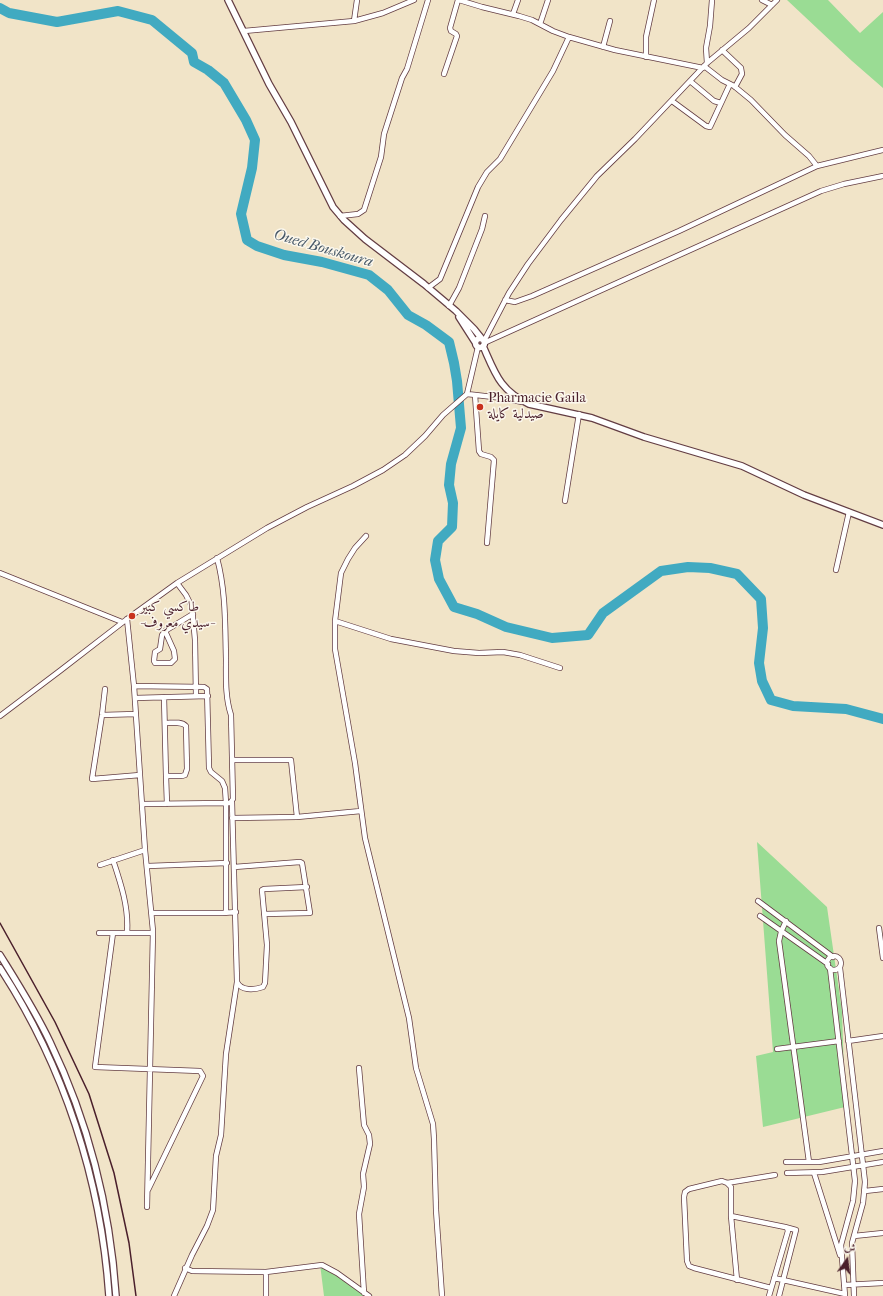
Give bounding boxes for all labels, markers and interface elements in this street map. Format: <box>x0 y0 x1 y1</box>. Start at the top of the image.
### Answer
water label: Oued Bouskoura <box>271 226 375 272</box>
place label: Pharmacie Gaila صيدلية كايلة <box>488 391 586 424</box>
marker: Pharmacie Gaila صيدلية كايلة <box>475 402 485 412</box>
place label: طاكسي كبير -سيدي معروف- <box>140 600 214 632</box>
marker: طاكسي كبير -سيدي معروف- <box>127 611 137 621</box>
north arrow <box>827 1240 867 1280</box>
text: ش <box>843 1240 857 1255</box>

